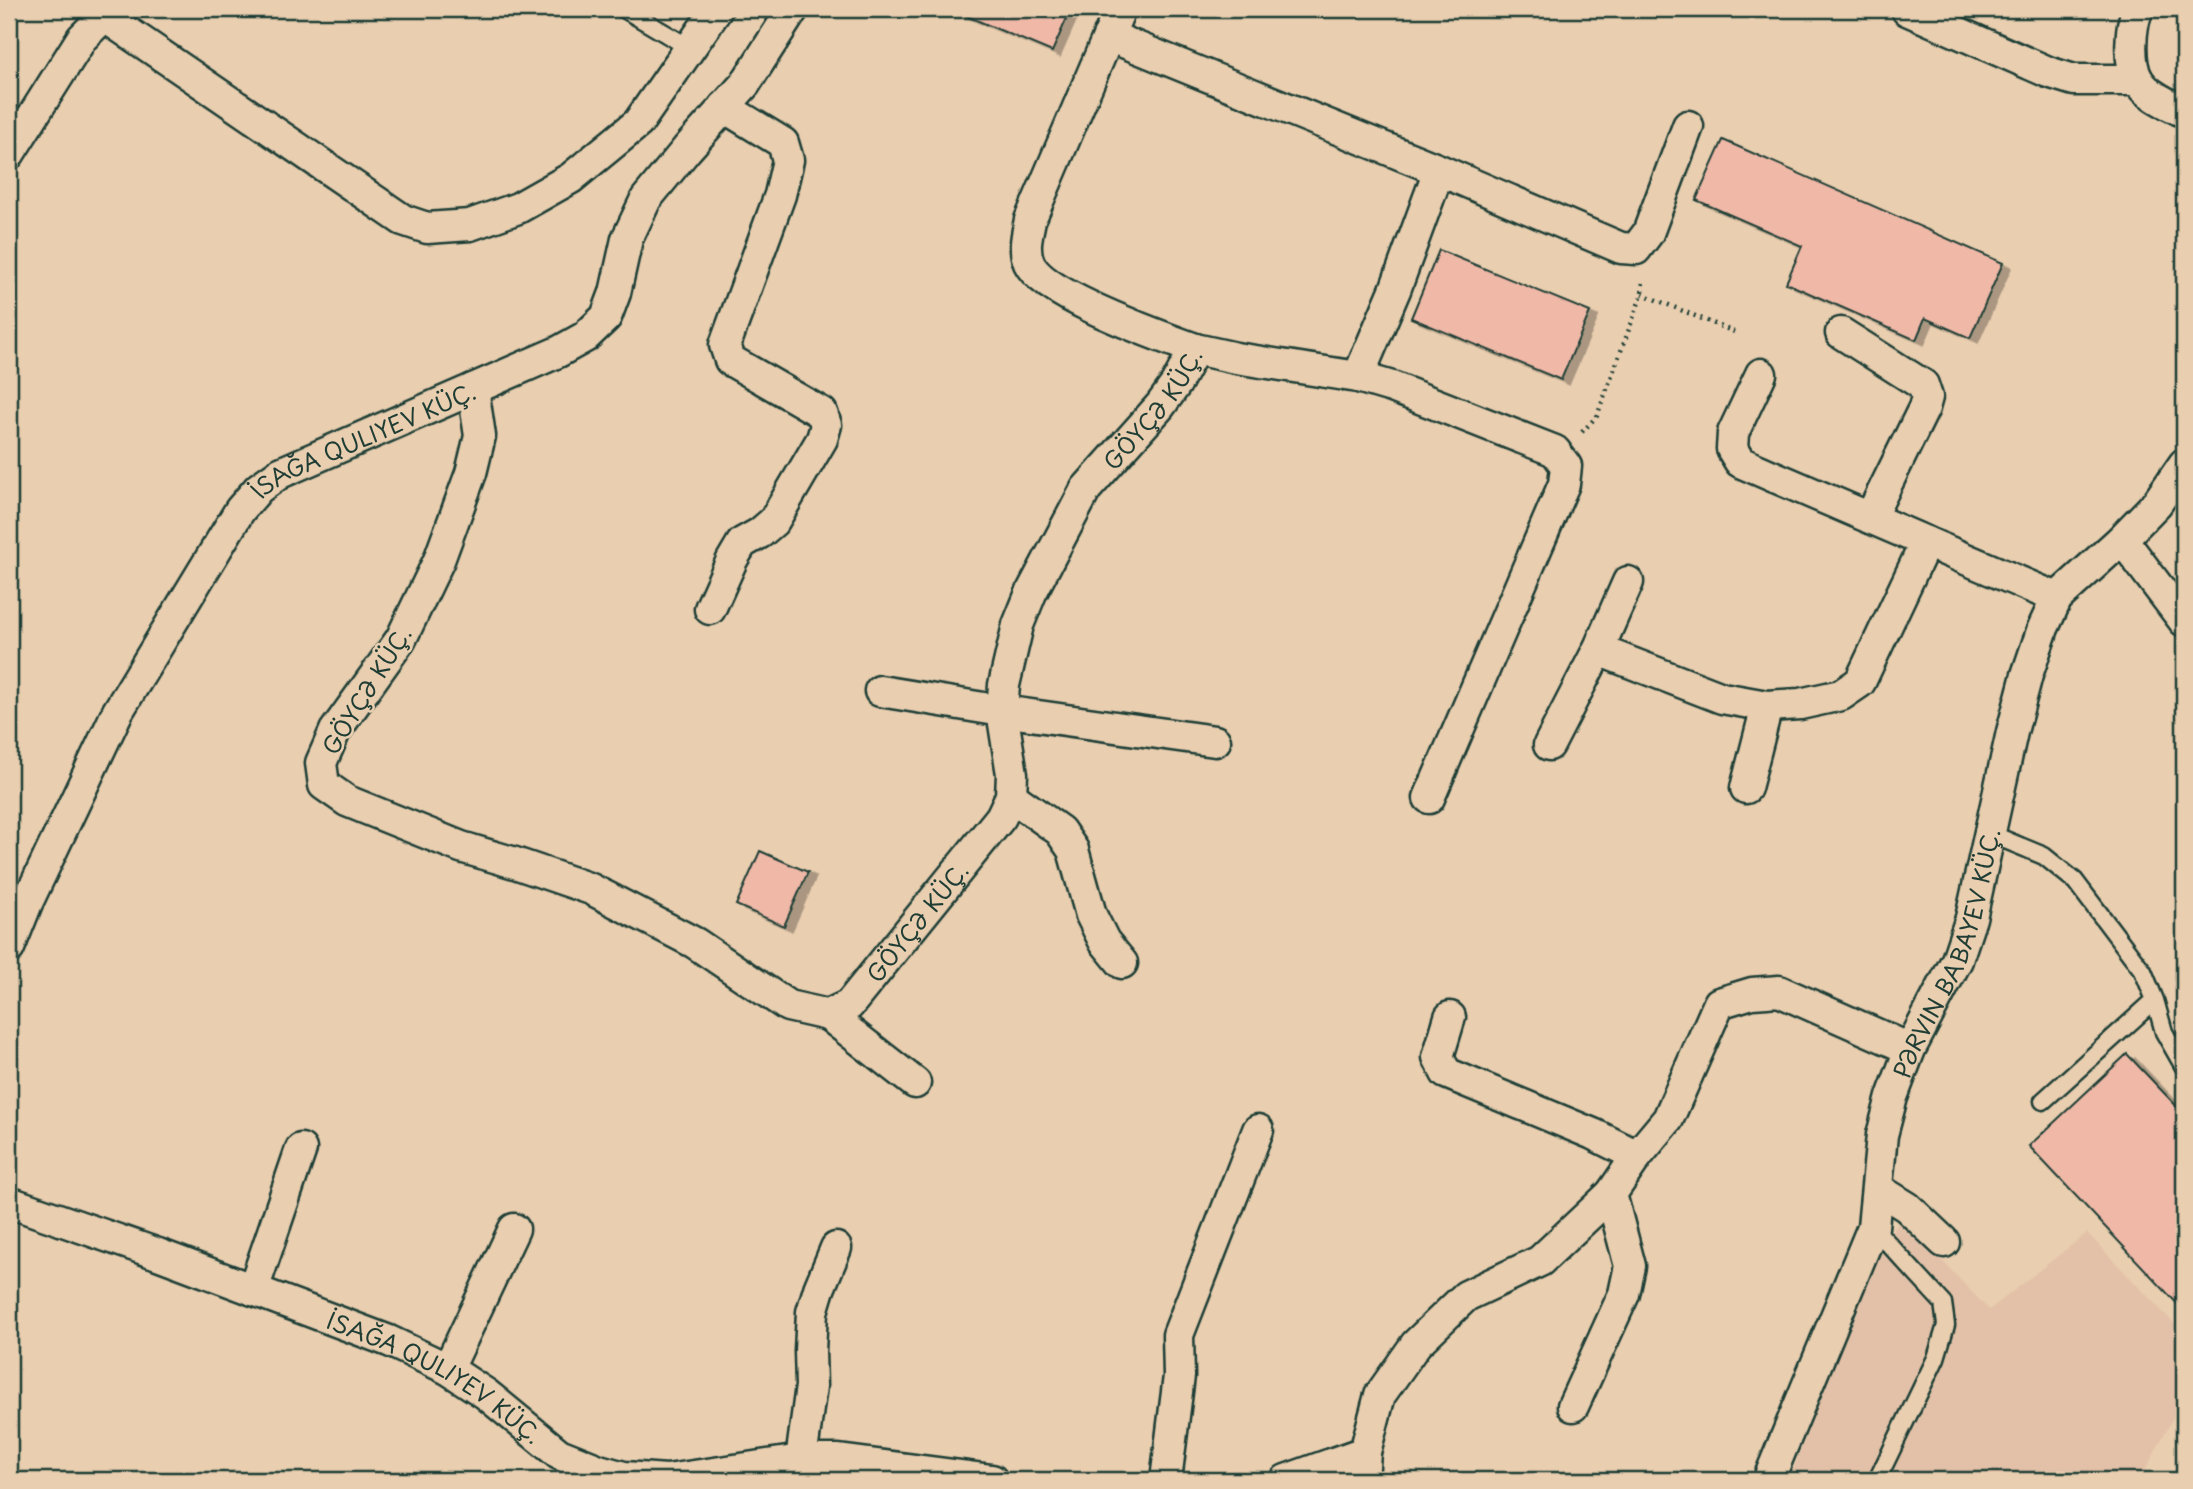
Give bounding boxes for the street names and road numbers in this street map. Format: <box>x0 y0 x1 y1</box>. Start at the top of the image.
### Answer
street label: GÖYÇƏ KÜÇ. <box>1094 341 1210 477</box>
street label: İSAĞA QULIYEV KÜÇ. <box>241 373 481 505</box>
street label: GÖYÇƏ KÜÇ. <box>313 619 419 761</box>
street label: PƏRVIN BABAYEV KÜÇ. <box>1883 825 2008 1083</box>
street label: GÖYÇƏ KÜÇ. <box>857 854 976 989</box>
street label: İSAĞA QULIYEV KÜÇ. <box>322 1302 550 1451</box>

